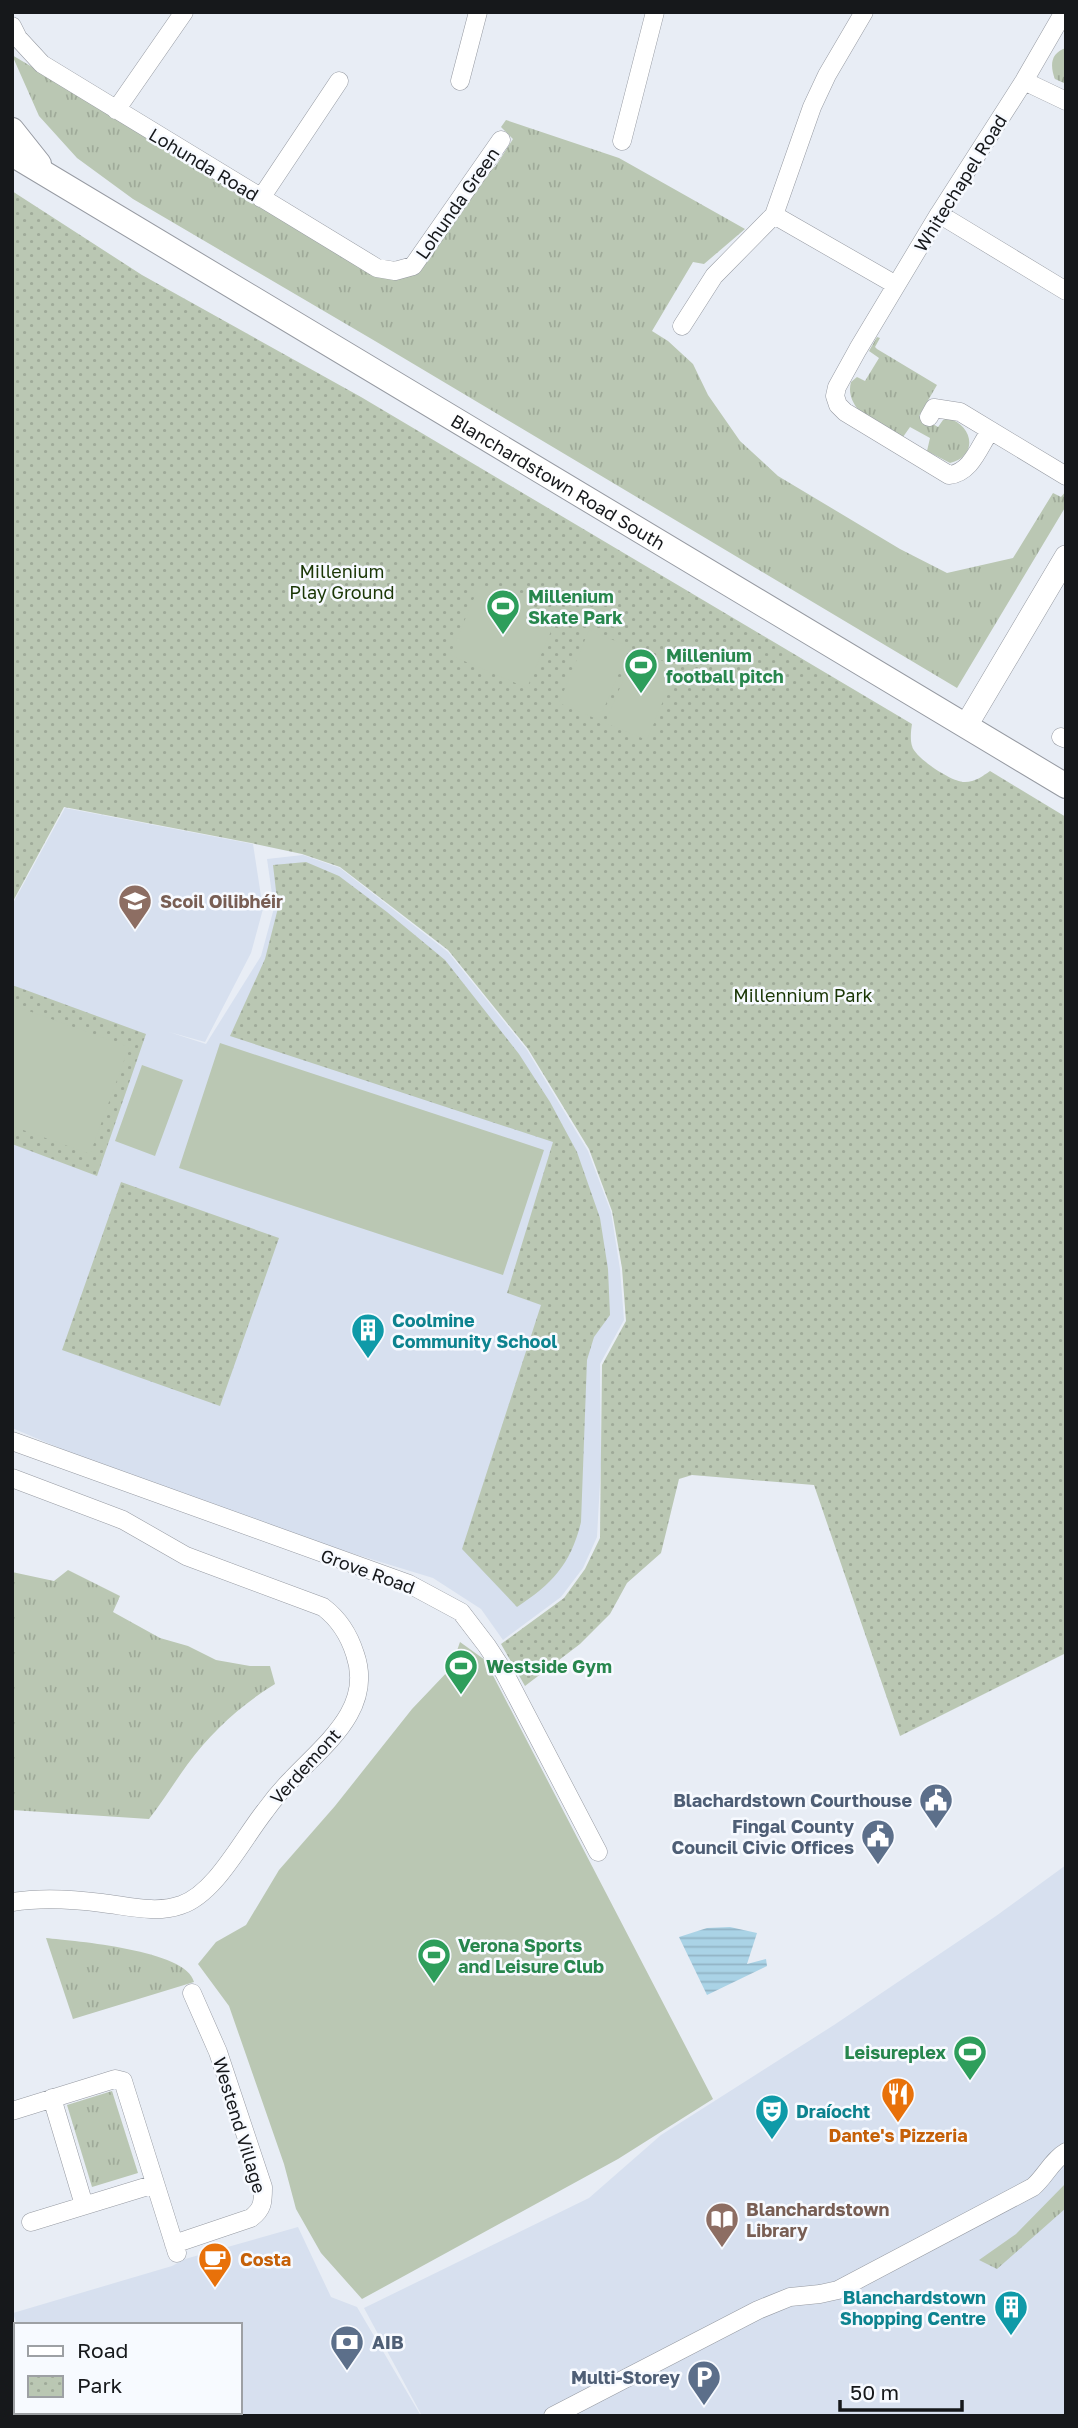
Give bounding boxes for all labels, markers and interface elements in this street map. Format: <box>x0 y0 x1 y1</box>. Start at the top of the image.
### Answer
street label: Whitechapel Road <box>909 110 1011 256</box>
street label: Lohunda Road <box>145 123 263 205</box>
street label: Lohunda Green <box>410 143 504 263</box>
street label: Blanchardstown Road South <box>447 409 669 554</box>
park label: Millenium Play Ground <box>289 560 395 603</box>
place label: Millenium Skate Park <box>528 585 623 628</box>
sports icon: Millenium Skate Park <box>484 587 522 636</box>
place label: Millenium football pitch <box>666 644 784 687</box>
sports icon: Millenium football pitch <box>622 646 660 695</box>
school or university icon: Scoil Oilibhéir <box>116 882 154 931</box>
place label: Scoil Oilibhéir <box>160 890 283 912</box>
park label: Millennium Park <box>733 984 873 1006</box>
place label: Coolmine Community School <box>392 1309 557 1352</box>
building icon: Coolmine Community School <box>349 1311 387 1360</box>
street label: Grove Road <box>318 1544 418 1598</box>
sports icon: Westside Gym <box>442 1647 480 1696</box>
place label: Westside Gym <box>486 1655 612 1677</box>
street label: Verdemont <box>265 1723 345 1809</box>
public building icon: Blachardstown Courthouse <box>917 1781 955 1830</box>
place label: Blachardstown Courthouse <box>673 1789 912 1811</box>
place label: Fingal County Council Civic Offices <box>671 1815 854 1858</box>
public building icon: Fingal County Council Civic Offices <box>859 1817 897 1866</box>
place label: Verona Sports and Leisure Club <box>458 1934 604 1977</box>
sports icon: Verona Sports and Leisure Club <box>415 1936 453 1985</box>
sports icon: Leisureplex <box>951 2033 989 2082</box>
place label: Leisureplex <box>844 2041 947 2063</box>
street label: Westend Village <box>209 2054 271 2196</box>
restaurant icon: Dante's Pizzeria <box>879 2075 917 2124</box>
theatre icon: Draíocht <box>753 2092 791 2141</box>
place label: Draíocht <box>796 2100 870 2122</box>
place label: Dante's Pizzeria <box>828 2124 968 2146</box>
place label: Blanchardstown Library <box>746 2198 889 2241</box>
library icon: Blanchardstown Library <box>703 2200 741 2249</box>
cafe icon: Costa <box>196 2240 234 2289</box>
place label: Costa <box>240 2248 291 2270</box>
place label: Blanchardstown Shopping Centre <box>840 2286 986 2329</box>
building icon: Blanchardstown Shopping Centre <box>992 2288 1030 2337</box>
legend <box>14 2323 242 2414</box>
bank icon: AIB <box>328 2323 366 2372</box>
place label: AIB <box>372 2331 404 2353</box>
text: Road <box>77 2337 128 2363</box>
parking icon: Multi-Storey <box>685 2358 723 2407</box>
place label: Multi-Storey <box>571 2366 680 2388</box>
scale bar <box>840 2368 962 2412</box>
text: Park <box>77 2372 123 2398</box>
text: 50 m <box>850 2379 899 2405</box>

